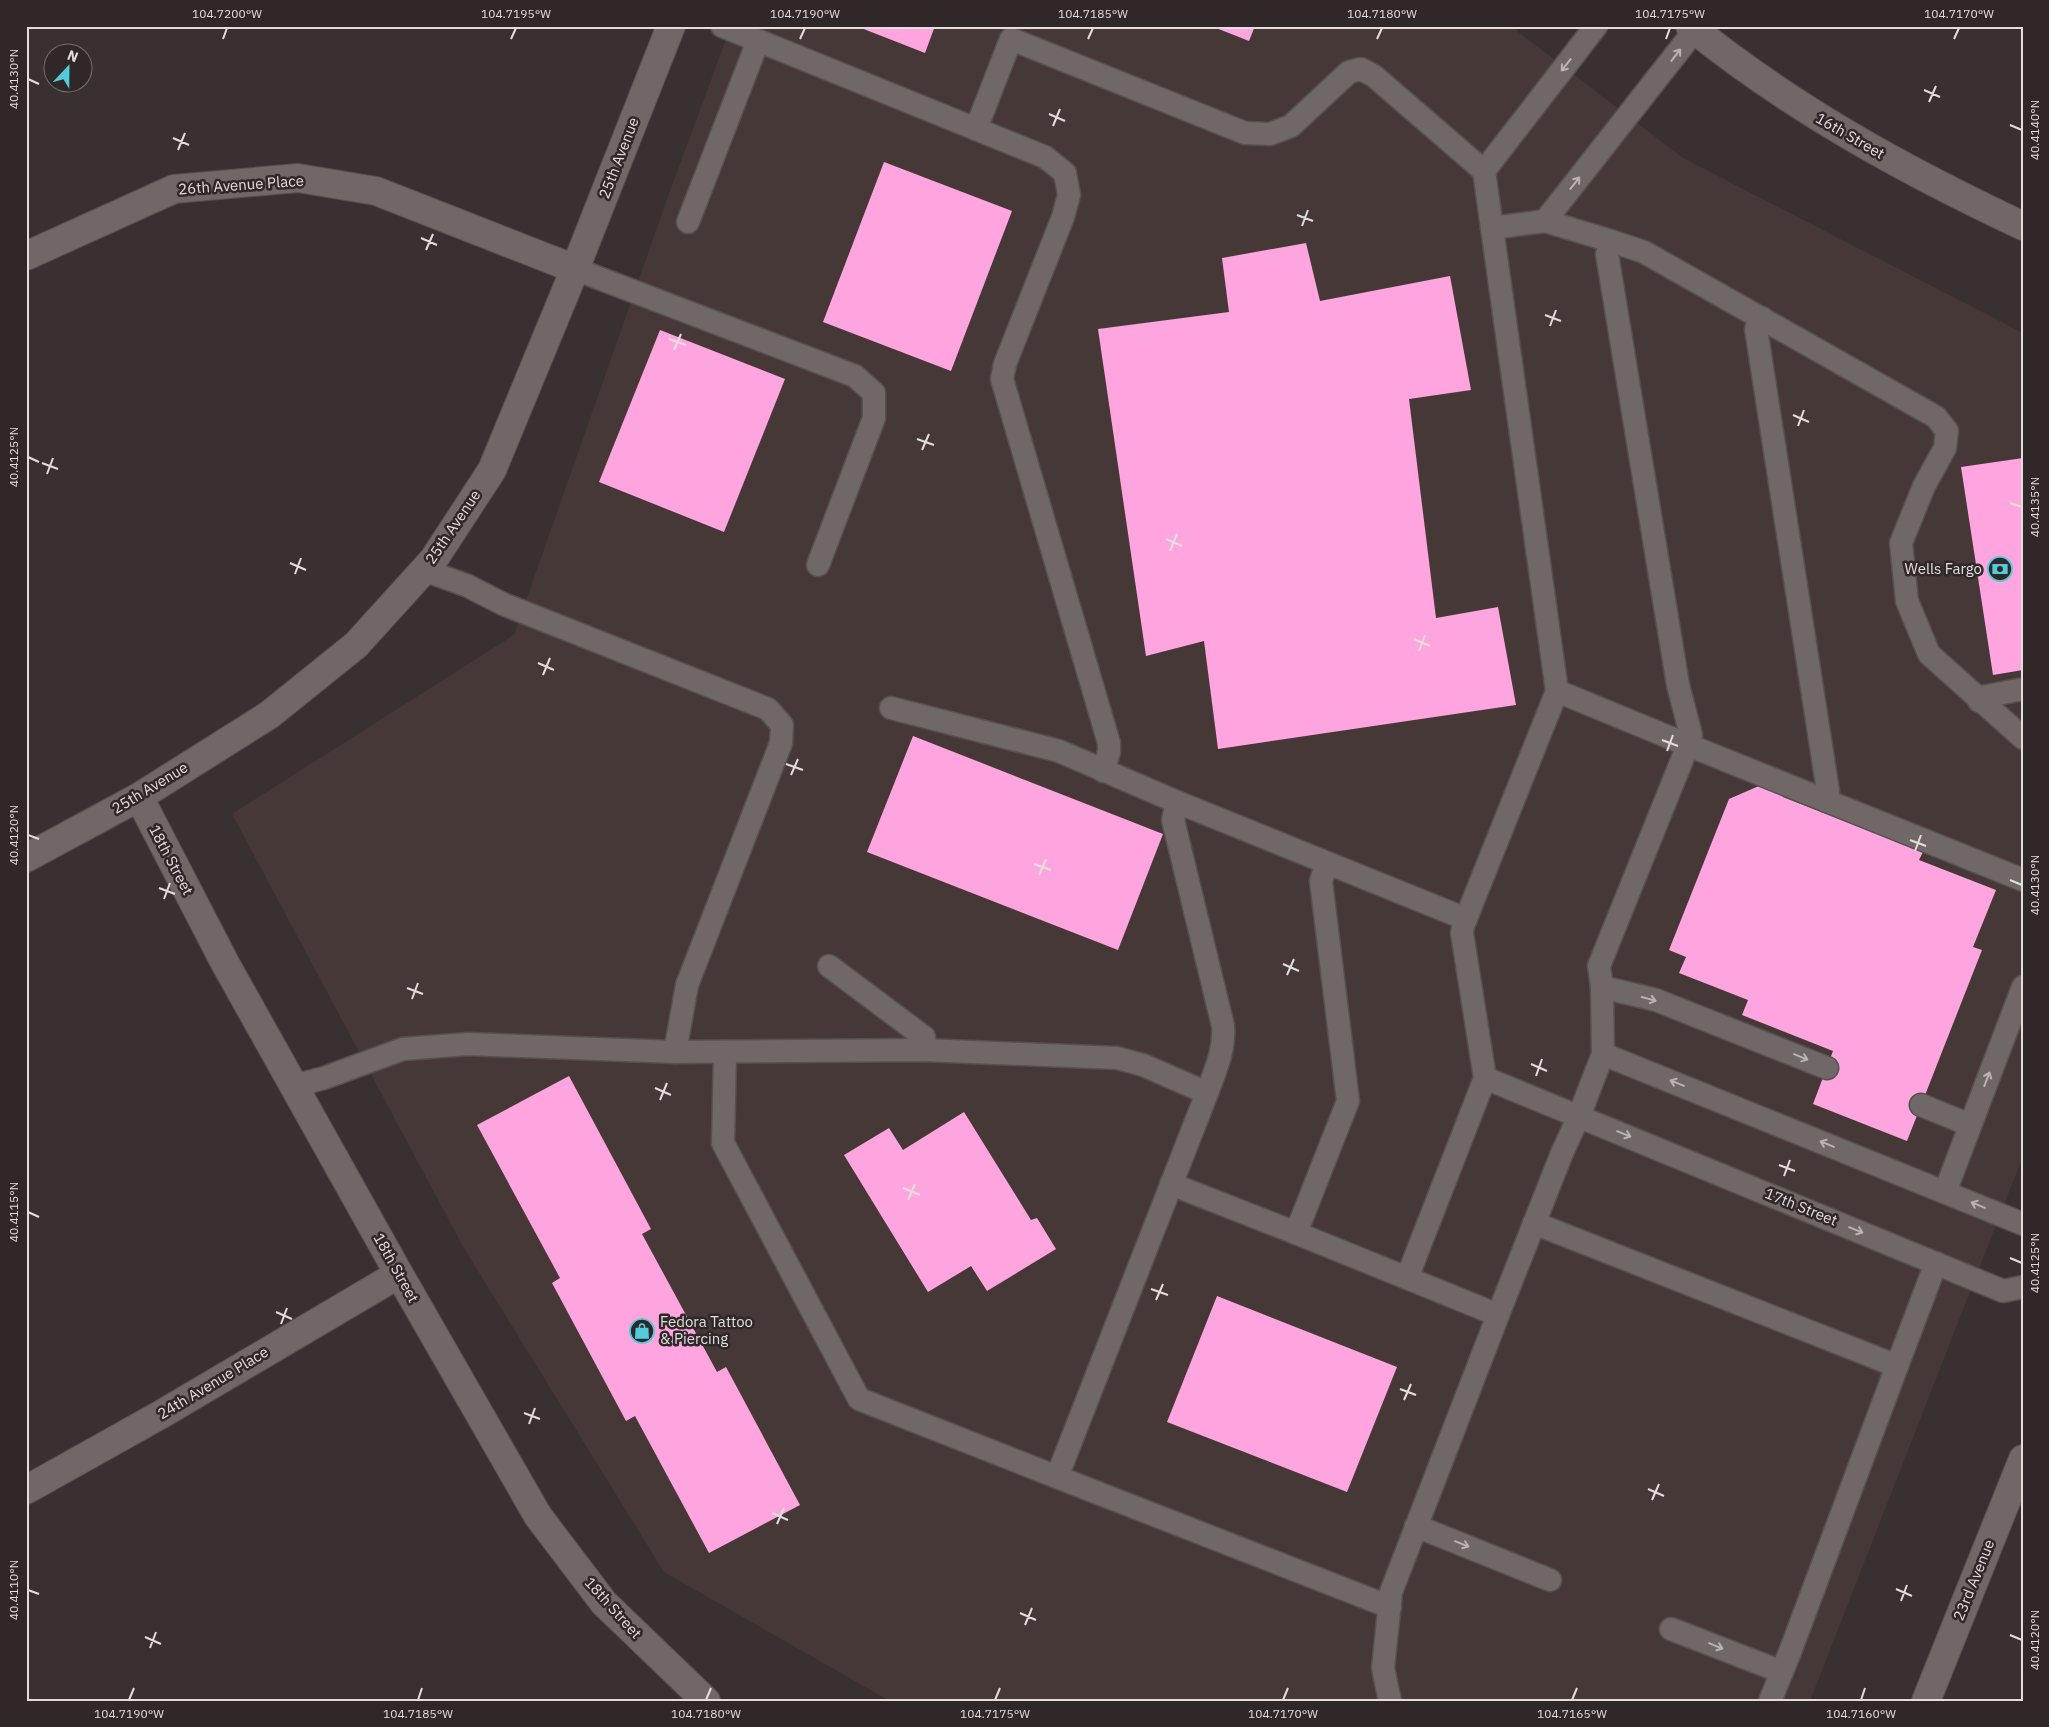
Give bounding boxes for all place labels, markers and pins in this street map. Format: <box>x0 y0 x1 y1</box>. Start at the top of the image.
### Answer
bank icon: Wells Fargo <box>1987 556 2013 582</box>
place label: Wells Fargo <box>1905 559 1982 578</box>
place label: Fedora Tattoo & Piercing <box>660 1312 753 1348</box>
shop icon: Fedora Tattoo & Piercing <box>629 1318 655 1344</box>

